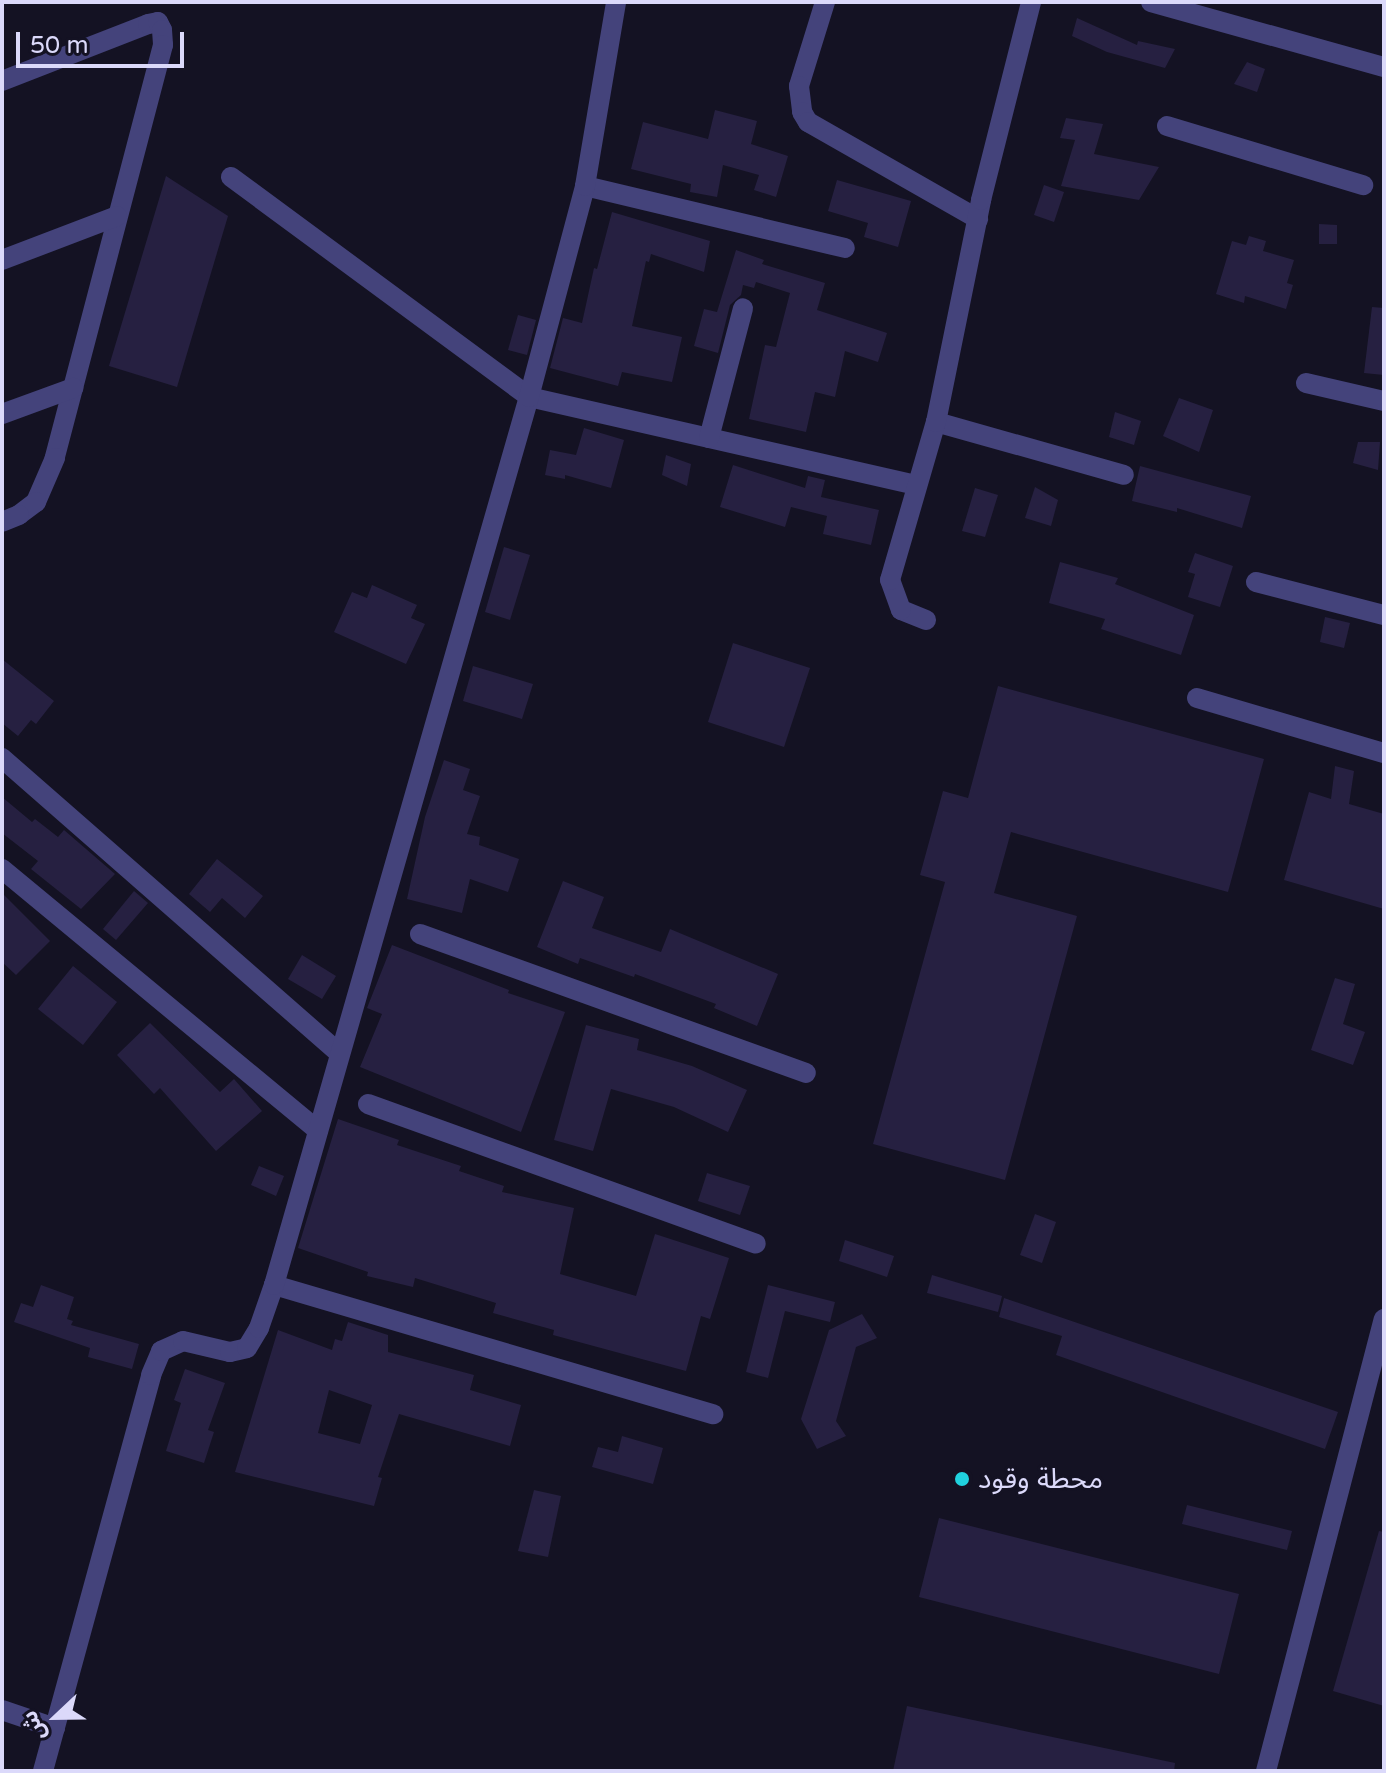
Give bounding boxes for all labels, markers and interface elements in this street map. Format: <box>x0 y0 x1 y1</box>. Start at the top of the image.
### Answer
scale bar <box>20 16 188 66</box>
text: 50 m <box>30 31 88 60</box>
place label: محطة وقود <box>978 1462 1103 1496</box>
marker: محطة وقود <box>953 1470 971 1488</box>
north arrow <box>16 1677 96 1757</box>
text: ش <box>16 1707 51 1745</box>

